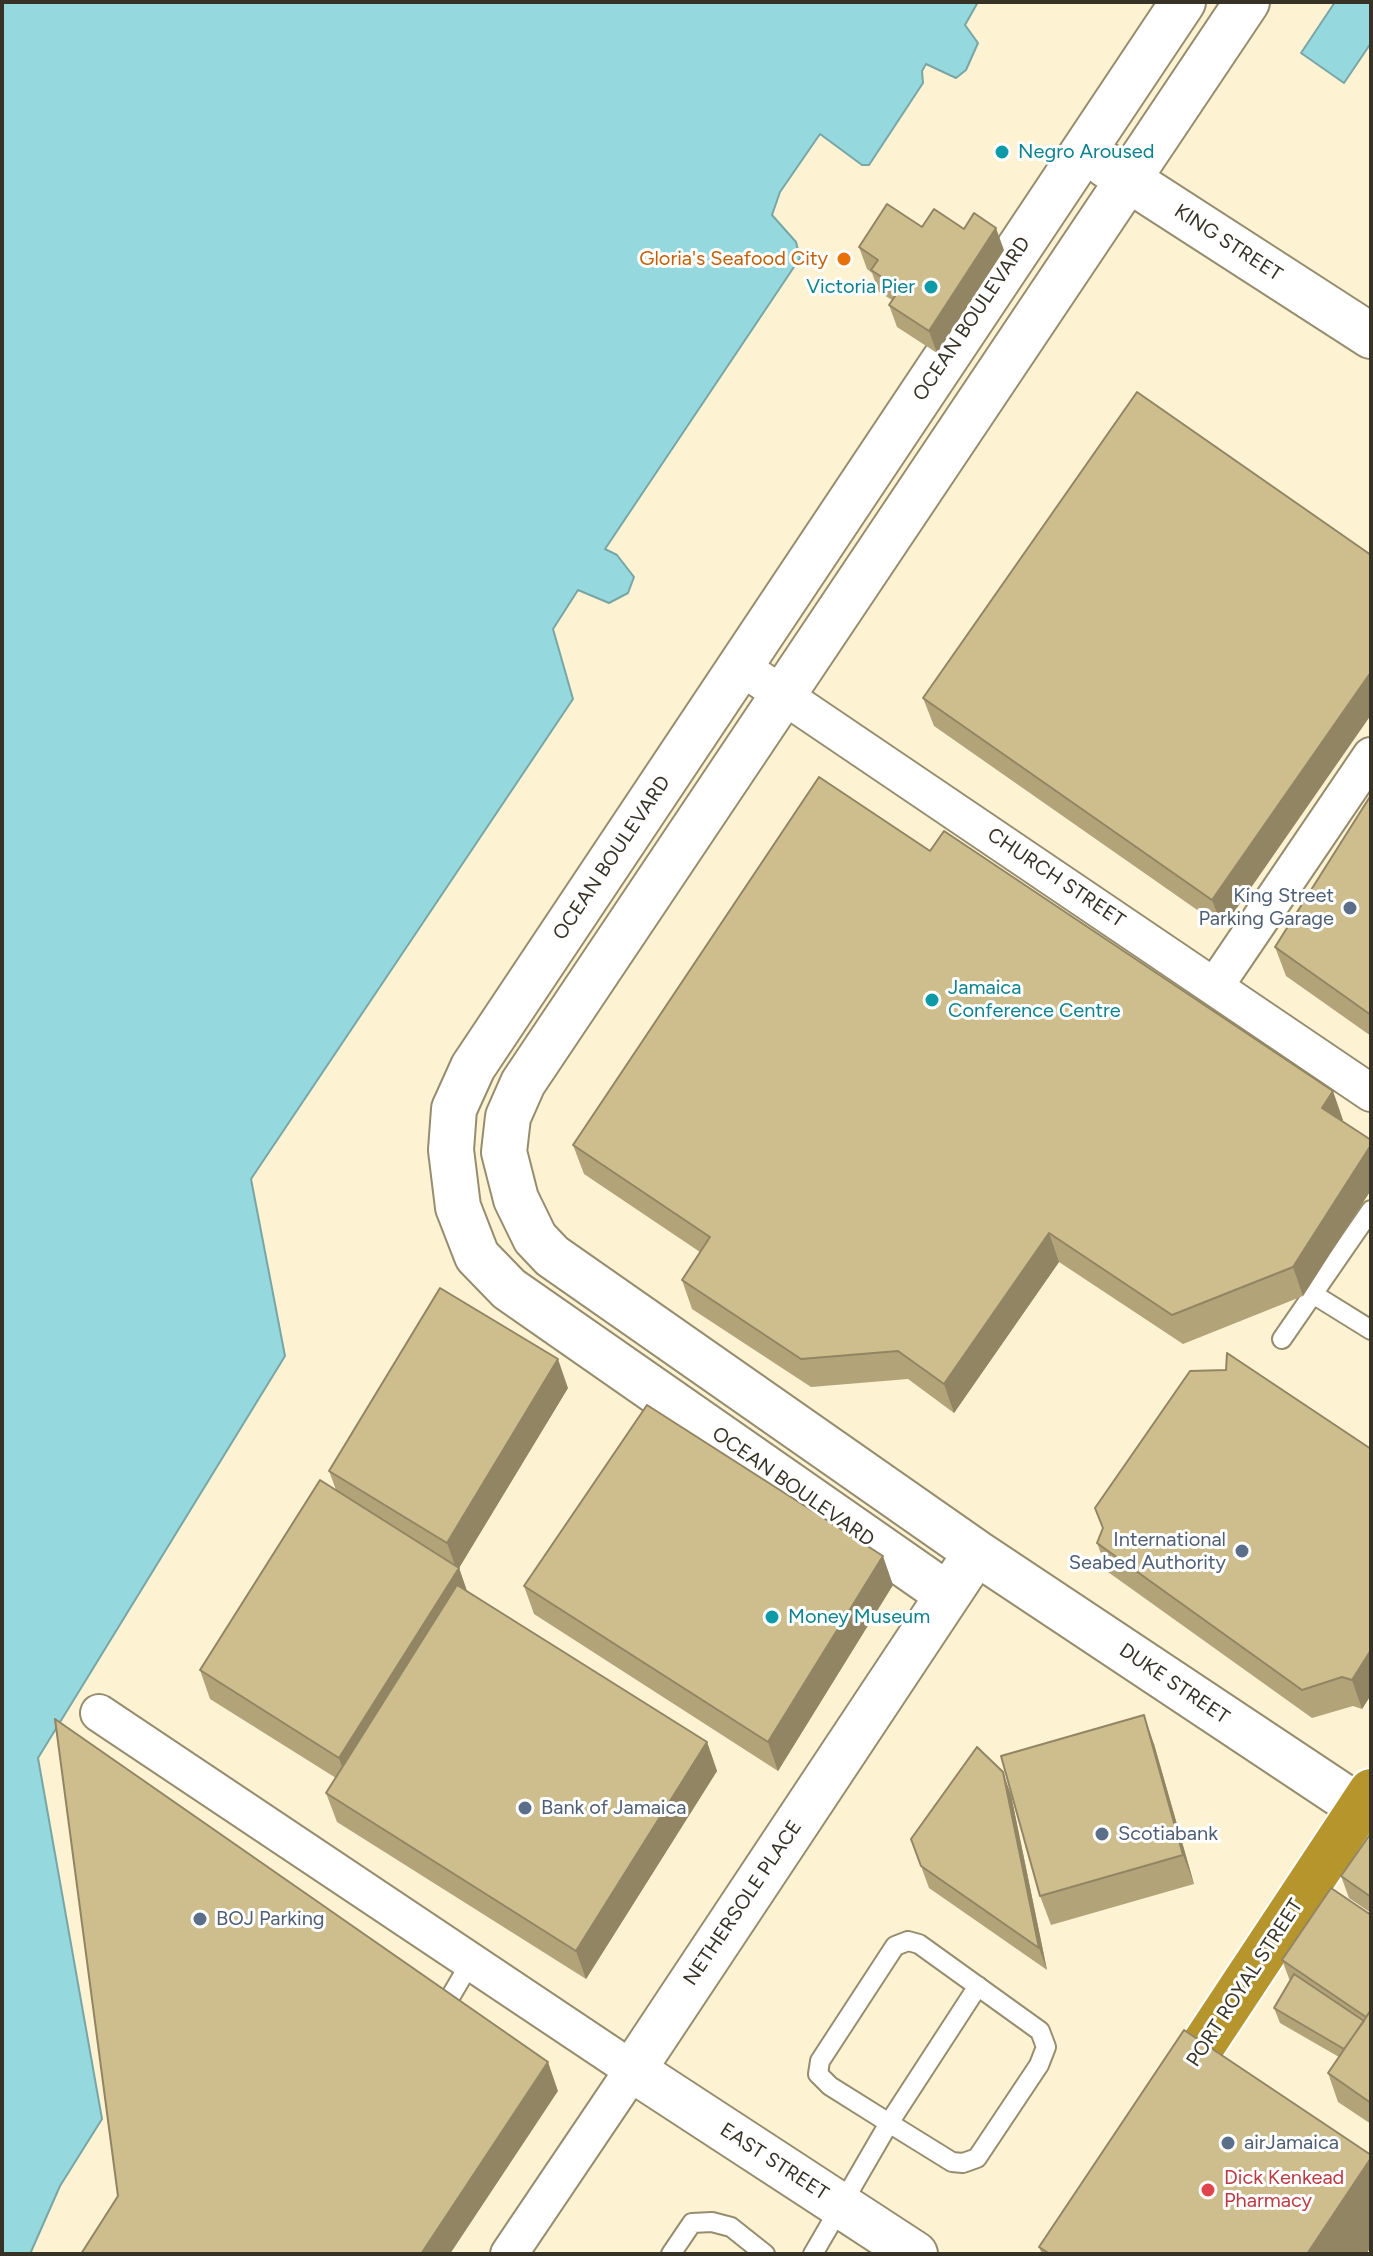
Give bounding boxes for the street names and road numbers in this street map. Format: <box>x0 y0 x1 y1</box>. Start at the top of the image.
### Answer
street label: KING STREET <box>1170 199 1286 287</box>
street label: OCEAN BOULEVARD <box>908 232 1036 406</box>
street label: OCEAN BOULEVARD <box>548 771 676 945</box>
street label: CHURCH STREET <box>983 823 1129 933</box>
street label: OCEAN BOULEVARD <box>707 1422 879 1552</box>
street label: DUKE STREET <box>1114 1638 1234 1730</box>
street label: NETHERSOLE PLACE <box>679 1816 807 1990</box>
street label: PORT ROYAL STREET <box>1182 1895 1308 2071</box>
street label: EAST STREET <box>715 2118 833 2206</box>

